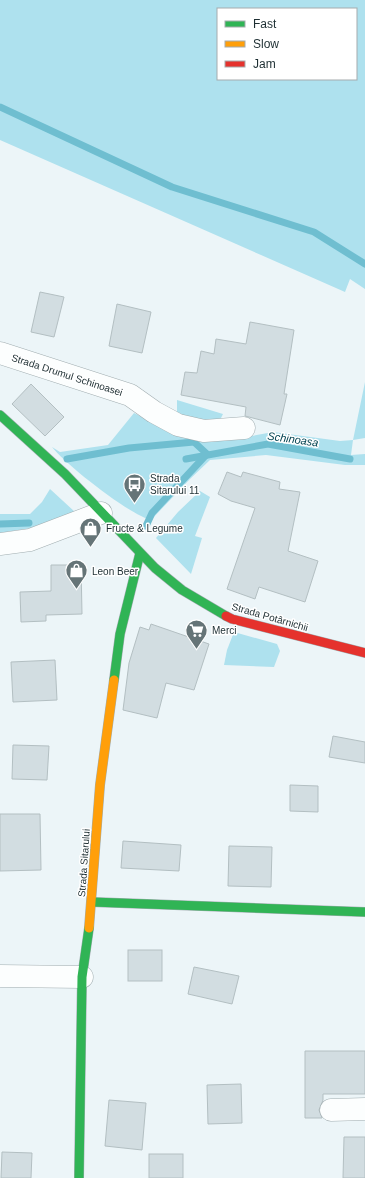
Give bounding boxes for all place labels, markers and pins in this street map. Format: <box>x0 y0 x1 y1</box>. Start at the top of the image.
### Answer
bus stop icon: Strada Sitarului 11 <box>121 471 147 504</box>
place label: Strada Sitarului 11 <box>150 473 200 496</box>
shop icon: Fructe & Legume <box>78 515 104 548</box>
place label: Fructe & Legume <box>106 523 183 534</box>
shop icon: Leon Beer <box>63 558 89 591</box>
place label: Leon Beer <box>92 566 139 577</box>
supermarket icon: Merci <box>183 617 209 650</box>
place label: Merci <box>212 625 236 636</box>

